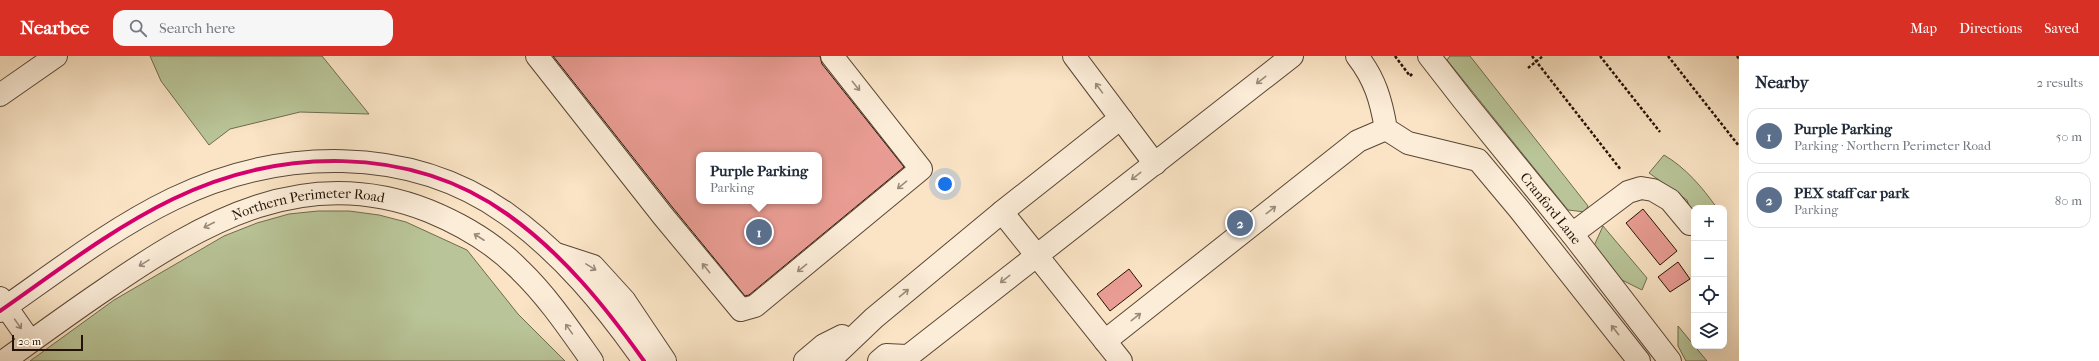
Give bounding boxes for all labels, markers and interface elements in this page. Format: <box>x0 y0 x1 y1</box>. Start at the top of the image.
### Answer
search box <box>113 10 393 46</box>
text: Nearbee <box>20 17 89 39</box>
icon: search <box>127 17 149 39</box>
text: Search here <box>159 19 235 37</box>
text: Map <box>1910 20 1937 37</box>
text: Directions <box>1959 20 2022 37</box>
text: Saved <box>2044 20 2079 37</box>
text: Nearby <box>1755 72 1809 92</box>
text: 2 results <box>2037 75 2083 90</box>
one-way arrow <box>1256 76 1267 84</box>
one-way arrow <box>852 81 861 92</box>
one-way arrow <box>1095 83 1103 94</box>
text: Purple Parking <box>1794 120 1892 138</box>
text: 1 <box>1767 129 1771 144</box>
text: 50 m <box>2056 129 2082 144</box>
text: Parking · Northern Perimeter Road <box>1794 138 1991 153</box>
popup <box>696 152 822 204</box>
text: Purple Parking <box>710 162 808 180</box>
street label: Cranford Lane <box>1517 169 1585 248</box>
one-way arrow <box>1131 172 1142 181</box>
your location <box>935 174 955 194</box>
text: Parking <box>710 180 754 195</box>
one-way arrow <box>897 181 908 190</box>
street label: Northern Perimeter Road <box>229 184 387 224</box>
text: PEX staff car park <box>1794 184 1909 202</box>
text: 2 <box>1766 193 1772 208</box>
text: 80 m <box>2055 193 2082 208</box>
text: Parking <box>1794 202 1838 217</box>
map controls <box>1691 205 1727 349</box>
button: + <box>1691 205 1727 241</box>
one-way arrow <box>1265 206 1276 215</box>
pin: 2 <box>1227 208 1253 238</box>
pin: 1 <box>746 217 772 247</box>
one-way arrow <box>203 222 215 230</box>
one-way arrow <box>474 233 485 241</box>
button: − <box>1691 241 1727 277</box>
one-way arrow <box>138 259 150 267</box>
one-way arrow <box>701 262 710 273</box>
one-way arrow <box>585 263 597 271</box>
one-way arrow <box>796 263 807 272</box>
one-way arrow <box>1000 275 1011 283</box>
button: locate <box>1691 277 1727 313</box>
one-way arrow <box>898 289 909 298</box>
one-way arrow <box>1130 313 1141 321</box>
button: layers <box>1691 313 1727 349</box>
one-way arrow <box>14 318 22 329</box>
one-way arrow <box>565 324 573 335</box>
one-way arrow <box>1610 325 1619 336</box>
scale bar <box>12 333 83 352</box>
text: 20 m <box>18 335 41 348</box>

